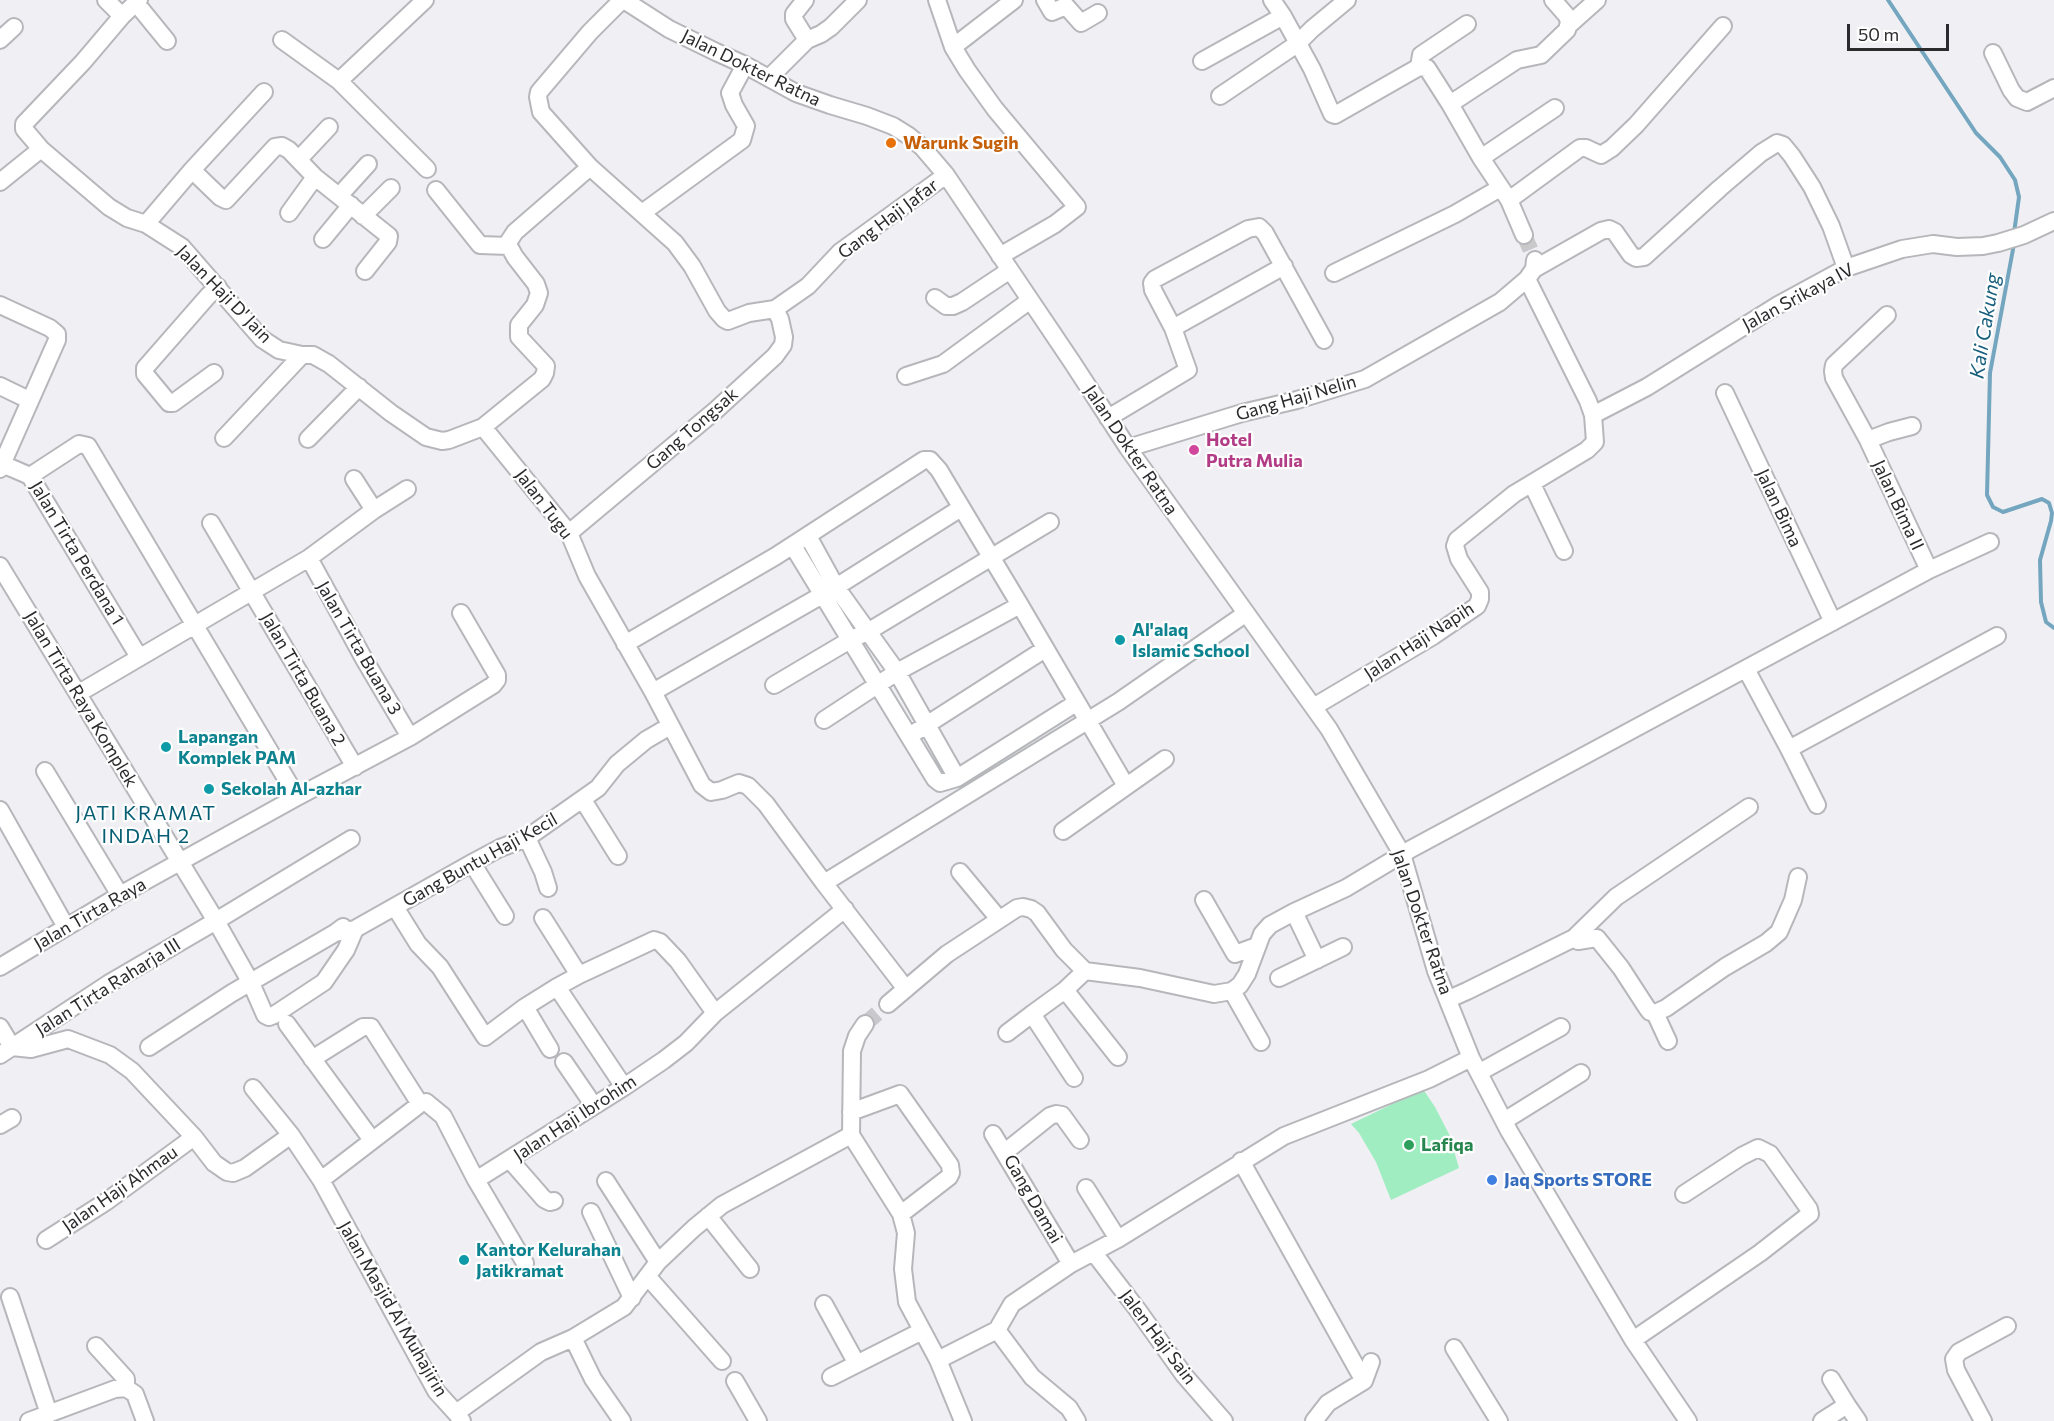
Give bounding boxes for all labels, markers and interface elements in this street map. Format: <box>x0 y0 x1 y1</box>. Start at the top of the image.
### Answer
scale bar <box>1850 12 1952 50</box>
text: 50 m <box>1858 23 1899 45</box>
street label: Jalan Dokter Ratna <box>678 25 824 111</box>
place label: Warunk Sugih <box>903 132 1019 154</box>
marker: Warunk Sugih <box>884 136 898 150</box>
street label: Gang Haji Jafar <box>834 174 942 264</box>
street label: Jalan Haji D' Jain <box>172 240 276 348</box>
street label: Jalan Srikaya IV <box>1739 259 1857 335</box>
water label: Kali Cakung <box>1965 272 2005 380</box>
street label: Gang Haji Nelin <box>1233 370 1359 426</box>
street label: Jalan Dokter Ratna <box>1080 381 1182 519</box>
street label: Gang Tongsak <box>642 383 742 475</box>
place label: Hotel Putra Mulia <box>1206 429 1303 472</box>
marker: Hotel Putra Mulia <box>1187 443 1201 457</box>
street label: Jalan Bima II <box>1868 456 1928 554</box>
street label: Jalan Tugu <box>511 465 577 543</box>
street label: Jalan Bima <box>1752 465 1806 551</box>
street label: Jalan Tirta Perdana 1 <box>26 477 128 629</box>
street label: Jalan Tirta Buana 3 <box>312 577 406 719</box>
street label: Jalan Haji Napih <box>1360 597 1478 685</box>
street label: Jalan Tirta Raya Komplek <box>20 607 142 791</box>
street label: Jalan Tirta Buana 2 <box>256 609 350 749</box>
place label: Al'alaq Islamic School <box>1132 619 1250 662</box>
marker: Al'alaq Islamic School <box>1113 633 1127 647</box>
place label: Lapangan Komplek PAM <box>178 726 296 768</box>
marker: Lapangan Komplek PAM <box>159 740 173 754</box>
place label: Sekolah Al-azhar <box>221 778 362 800</box>
marker: Sekolah Al-azhar <box>202 782 216 796</box>
district label: JATI KRAMAT INDAH 2 <box>75 801 217 848</box>
street label: Gang Buntu Haji Kecil <box>399 808 561 912</box>
street label: Jalan Dokter Ratna <box>1387 847 1457 997</box>
street label: Jalan Tirta Raya <box>30 873 150 955</box>
street label: Jalan Tirta Raharja III <box>32 934 184 1040</box>
street label: Jalan Haji Ibrohim <box>510 1070 640 1166</box>
place label: Lafiqa <box>1421 1134 1473 1156</box>
marker: Lafiqa <box>1402 1138 1416 1152</box>
street label: Jalan Haji Ahmau <box>58 1141 182 1237</box>
street label: Gang Damai <box>999 1151 1067 1247</box>
place label: Jaq Sports STORE <box>1504 1169 1652 1191</box>
marker: Jaq Sports STORE <box>1485 1173 1499 1187</box>
street label: Jalan Masjid Al Muhajirin <box>334 1217 452 1401</box>
place label: Kantor Kelurahan Jatikramat <box>476 1239 621 1282</box>
marker: Kantor Kelurahan Jatikramat <box>457 1253 471 1267</box>
street label: Jalen Haji Sain <box>1115 1285 1201 1389</box>

